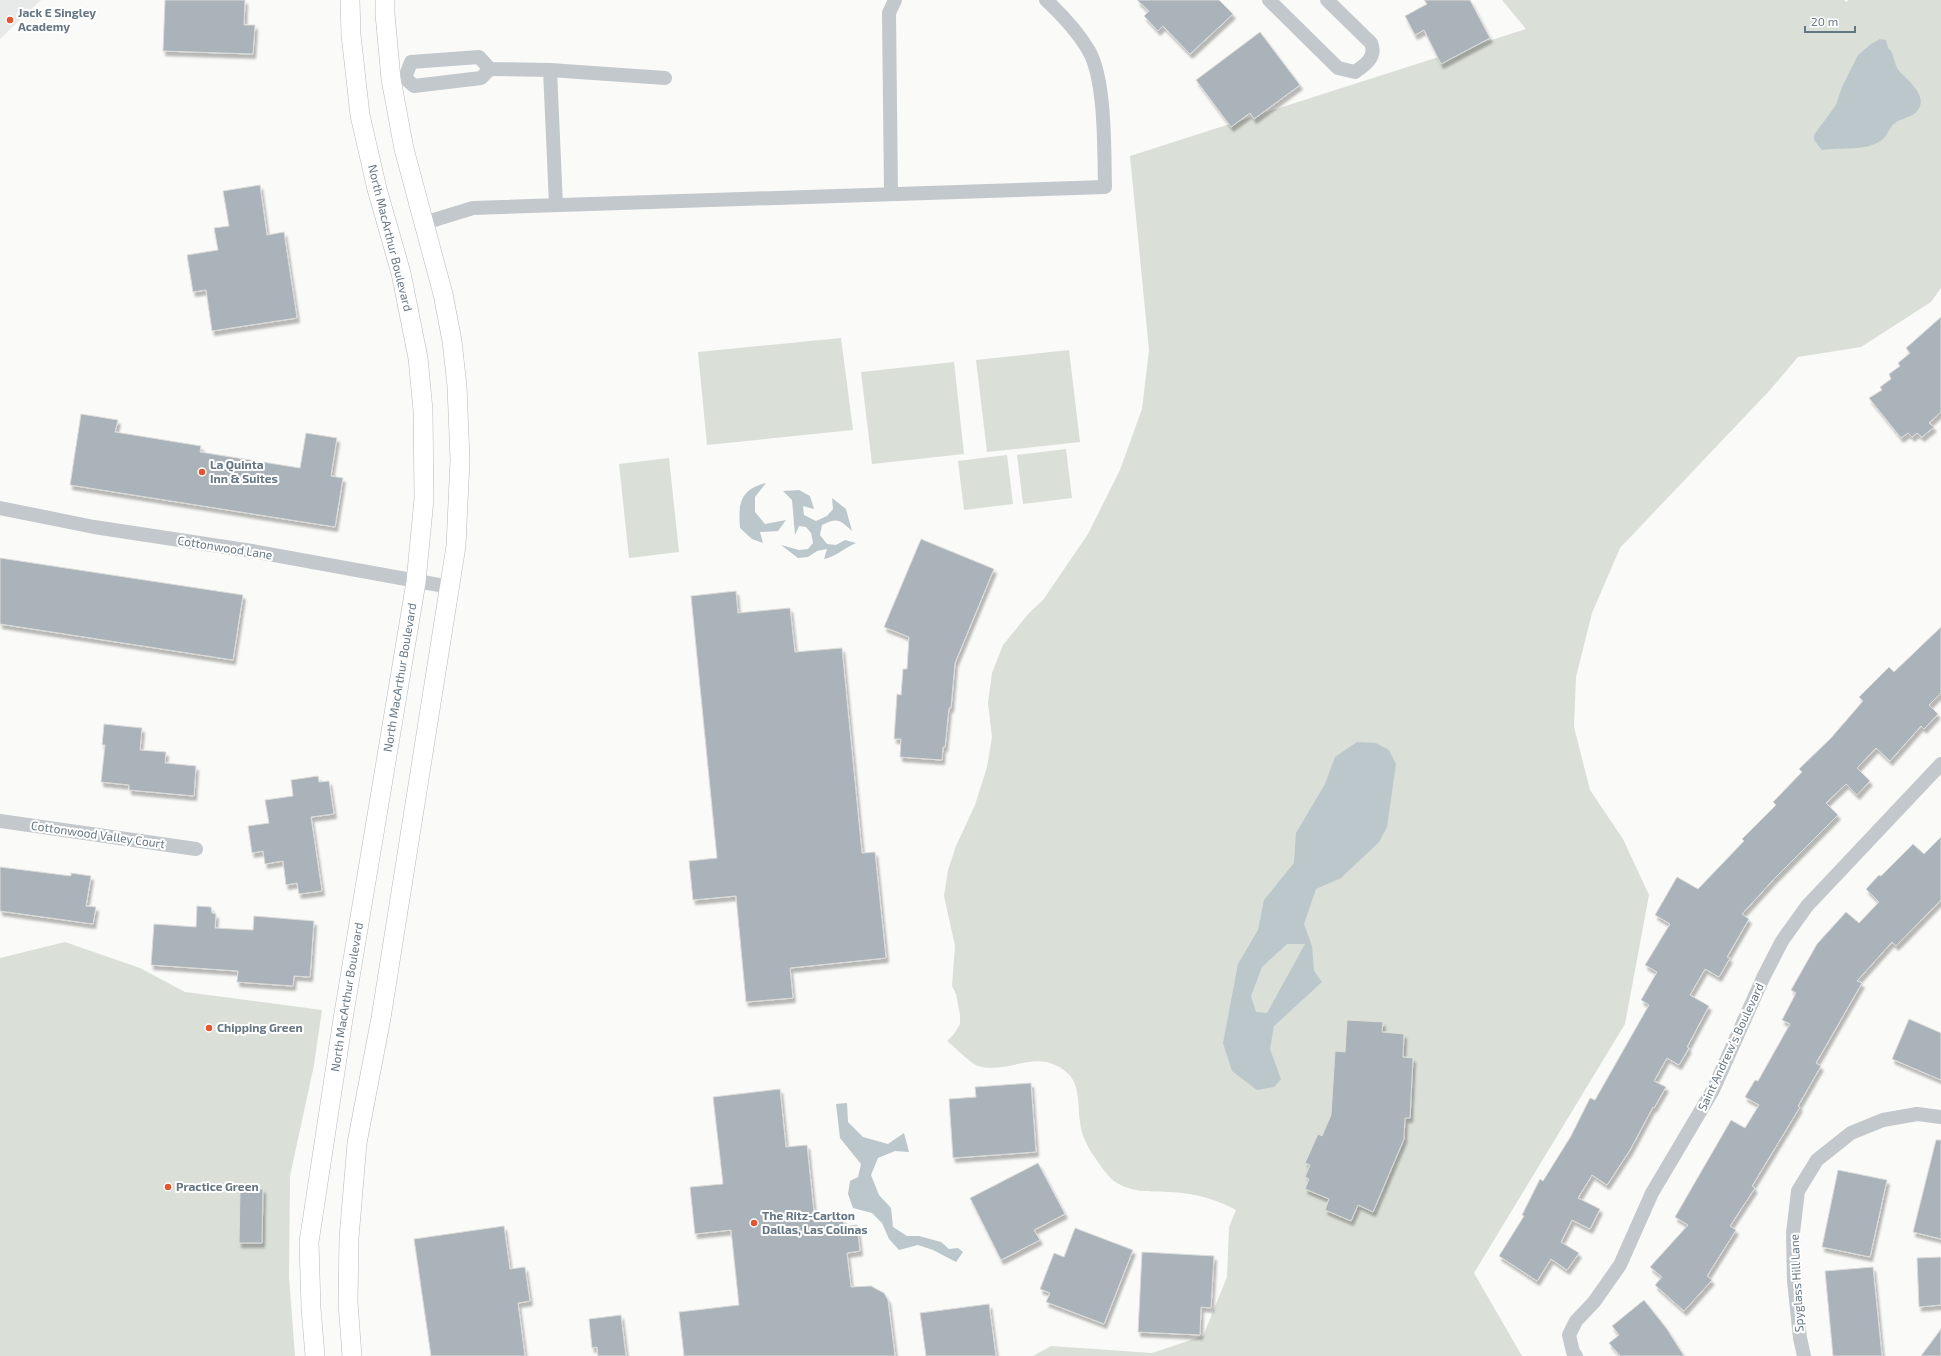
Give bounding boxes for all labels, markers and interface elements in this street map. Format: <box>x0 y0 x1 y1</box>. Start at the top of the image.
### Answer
place label: Jack E Singley Academy <box>18 5 96 34</box>
scale bar <box>1805 8 1855 34</box>
text: 20 m <box>1811 14 1838 28</box>
marker: Jack E Singley Academy <box>5 15 15 25</box>
street label: North MacArthur Boulevard <box>366 163 416 313</box>
place label: La Quinta Inn & Suites <box>210 457 278 485</box>
marker: La Quinta Inn & Suites <box>197 467 207 477</box>
street label: Cottonwood Lane <box>177 533 274 561</box>
street label: North MacArthur Boulevard <box>380 602 418 753</box>
street label: Cottonwood Valley Court <box>30 818 166 850</box>
street label: North MacArthur Boulevard <box>327 921 365 1073</box>
street label: Saint Andrew's Boulevard <box>1694 980 1766 1113</box>
place label: Chipping Green <box>217 1020 303 1034</box>
marker: Chipping Green <box>204 1023 214 1033</box>
place label: Practice Green <box>176 1179 259 1193</box>
marker: Practice Green <box>163 1182 173 1192</box>
place label: The Ritz-Carlton Dallas, Las Colinas <box>762 1208 868 1236</box>
marker: The Ritz-Carlton Dallas, Las Colinas <box>749 1218 759 1228</box>
street label: Spyglass Hill Lane <box>1786 1234 1806 1333</box>

